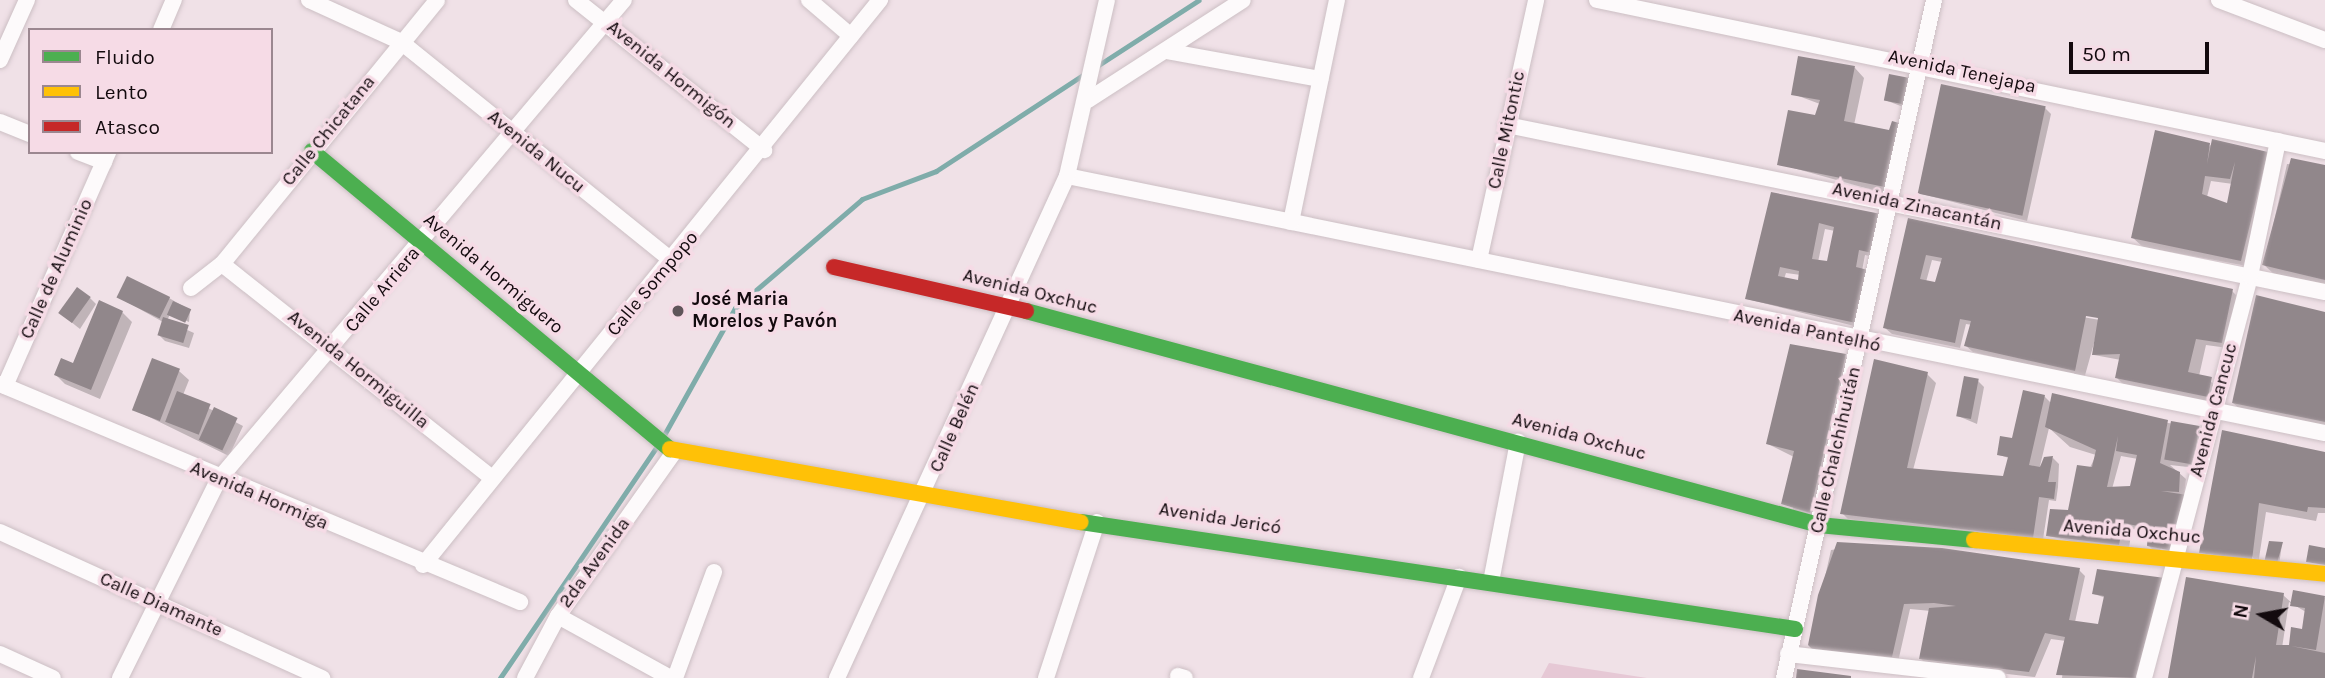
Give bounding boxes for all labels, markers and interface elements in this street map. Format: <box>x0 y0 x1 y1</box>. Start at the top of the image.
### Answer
street label: Avenida Hormigón <box>602 16 740 134</box>
legend <box>28 28 273 154</box>
scale bar <box>2073 28 2213 72</box>
text: 50 m <box>2082 42 2131 66</box>
text: Fluido <box>95 45 155 69</box>
street label: Avenida Tenejapa <box>1886 45 2038 99</box>
street label: Calle Mitontic <box>1483 69 1531 191</box>
street label: Calle Chicatana <box>277 71 381 191</box>
text: Lento <box>95 80 148 104</box>
street label: Avenida Nucu <box>483 106 589 198</box>
text: Atasco <box>95 115 160 139</box>
street label: Avenida Zinacantán <box>1830 178 2004 236</box>
street label: Calle de Aluminio <box>16 195 98 343</box>
street label: Avenida Hormiguero <box>418 209 568 339</box>
street label: Calle Sompopo <box>603 227 703 341</box>
street label: Calle Arriera <box>341 243 425 337</box>
street label: Avenida Oxchuc <box>960 264 1100 320</box>
place label: José Maria Morelos y Pavón <box>692 289 837 333</box>
marker: José Maria Morelos y Pavón <box>670 303 686 319</box>
street label: Avenida Pantelhó <box>1731 304 1883 358</box>
street label: Avenida Hormiguilla <box>283 306 433 434</box>
street label: Avenida Cancuc <box>2185 340 2243 480</box>
street label: Calle Chalchihuitán <box>1806 364 1866 536</box>
street label: Calle Belén <box>925 380 985 476</box>
street label: Avenida Oxchuc <box>1510 408 1648 466</box>
street label: Avenida Hormiga <box>187 457 331 535</box>
street label: Avenida Jericó <box>1157 498 1283 540</box>
street label: 2da Avenida <box>555 513 635 613</box>
street label: Avenida Oxchuc <box>2062 515 2202 549</box>
street label: Calle Diamante <box>96 568 226 642</box>
north arrow <box>2227 580 2297 650</box>
text: N <box>2229 603 2253 620</box>

